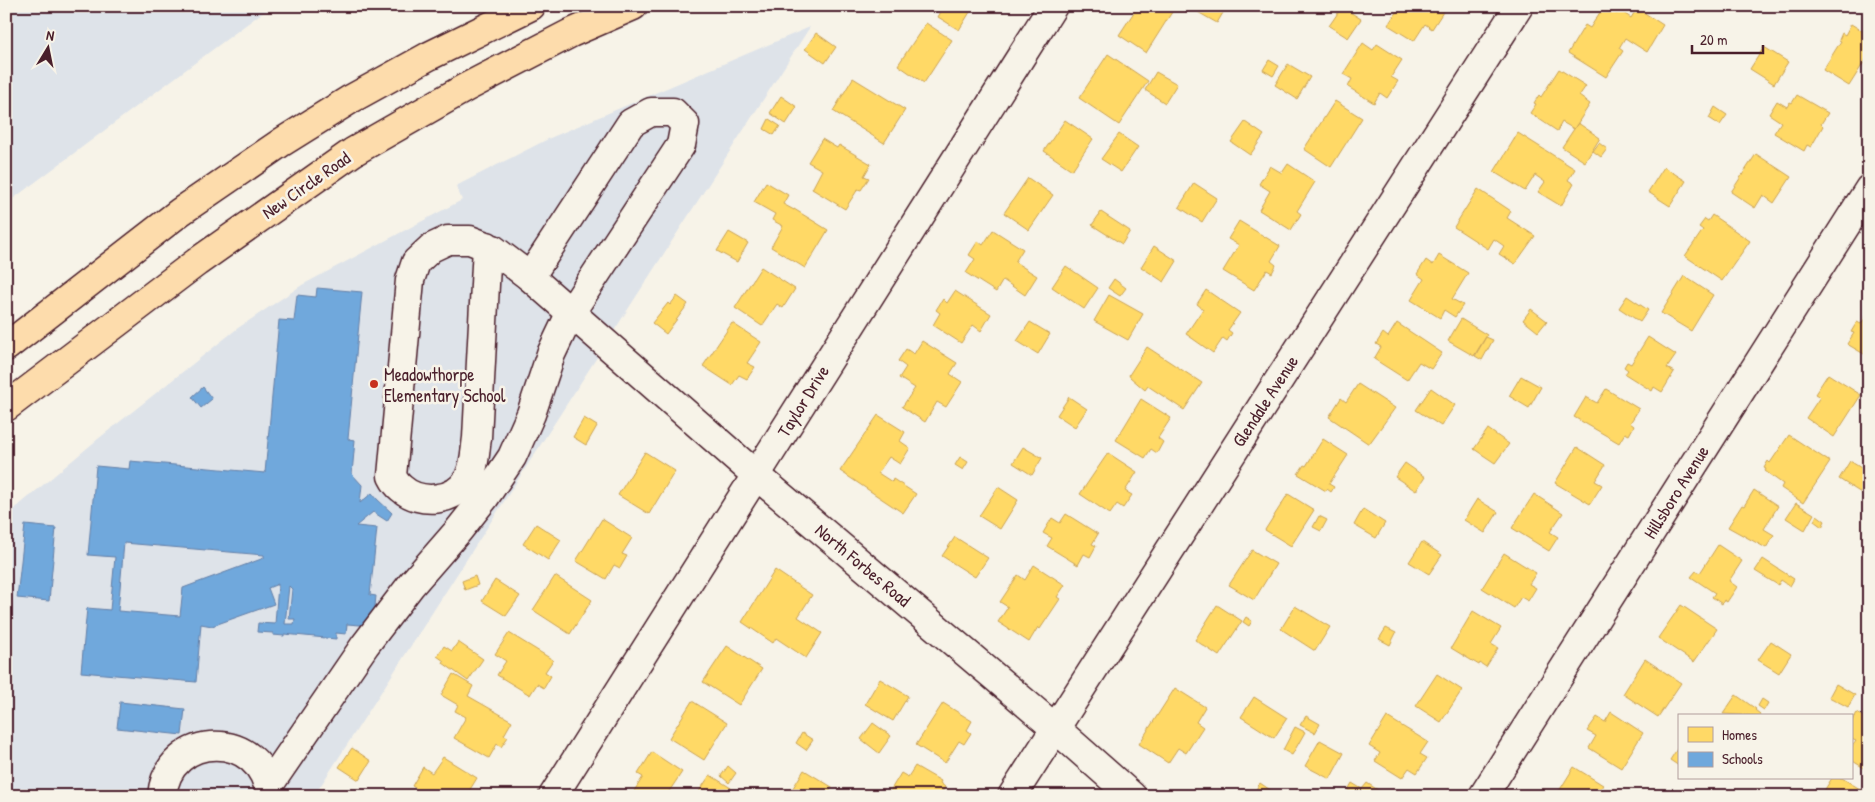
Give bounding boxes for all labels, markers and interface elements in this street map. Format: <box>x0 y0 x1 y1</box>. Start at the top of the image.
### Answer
north arrow <box>22 22 72 72</box>
scale bar <box>1692 22 1764 54</box>
text: N <box>45 25 56 45</box>
text: 20 m <box>1700 29 1727 50</box>
street label: New Circle Road <box>257 145 355 225</box>
street label: Glendale Avenue <box>1226 350 1304 452</box>
street label: Taylor Drive <box>771 360 835 442</box>
place label: Meadowthorpe Elementary School <box>384 362 506 408</box>
marker: Meadowthorpe Elementary School <box>368 378 380 390</box>
street label: Hillsboro Avenue <box>1637 441 1715 543</box>
street label: North Forbes Road <box>810 518 916 612</box>
legend <box>1678 714 1852 780</box>
text: Homes <box>1722 724 1757 745</box>
text: Schools <box>1722 748 1763 769</box>

